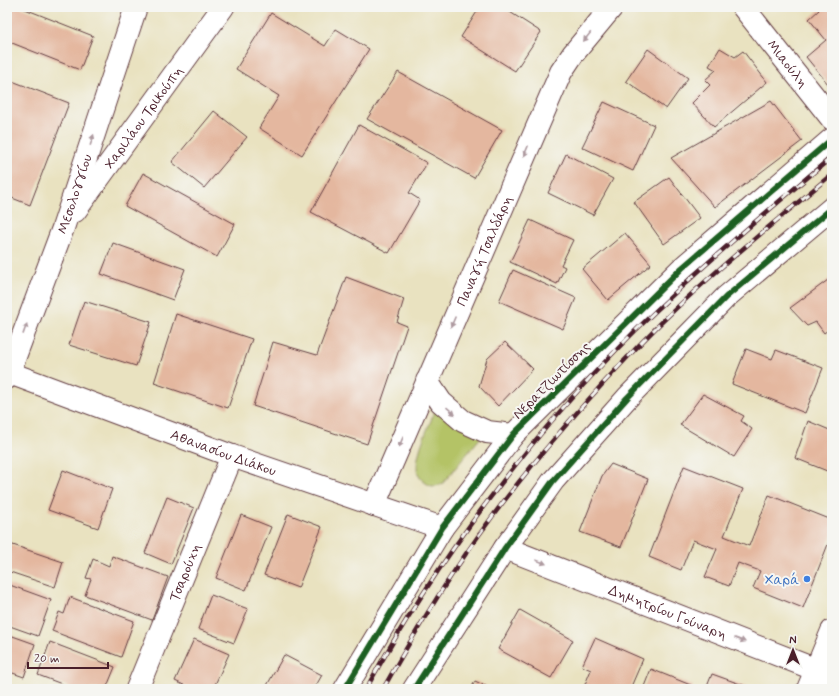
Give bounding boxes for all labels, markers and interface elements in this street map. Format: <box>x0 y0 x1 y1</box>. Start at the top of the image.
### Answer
one-way arrow <box>582 32 591 43</box>
street label: Μιαούλη <box>762 36 812 92</box>
street label: Χαριλάου Τρικούπη <box>101 63 187 173</box>
one-way arrow <box>89 134 95 146</box>
one-way arrow <box>523 146 529 158</box>
street label: Μεσολογγίου <box>54 152 97 237</box>
street label: Παναγή Τσαλδάρη <box>453 193 517 309</box>
one-way arrow <box>450 317 456 328</box>
one-way arrow <box>23 322 29 334</box>
street label: Νερατζιωτίσσης <box>509 338 594 423</box>
one-way arrow <box>446 407 457 416</box>
street label: Αθανασίου Διάκου <box>168 426 278 481</box>
one-way arrow <box>398 436 404 448</box>
street label: Τσαρούχη <box>166 541 205 604</box>
one-way arrow <box>536 560 548 566</box>
place label: Χαρά <box>765 571 799 589</box>
marker: Χαρά <box>802 574 812 584</box>
street label: Δημητρίου Γούναρη <box>606 581 730 644</box>
north arrow <box>773 630 813 670</box>
text: N <box>789 634 797 648</box>
one-way arrow <box>735 638 747 644</box>
scale bar <box>28 644 108 670</box>
text: 20 m <box>34 651 60 667</box>

